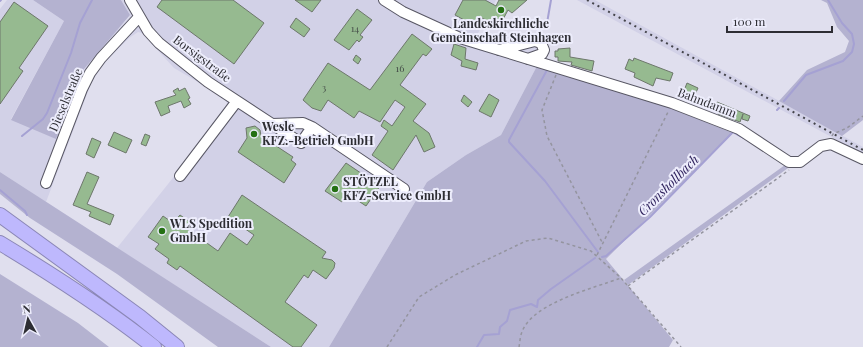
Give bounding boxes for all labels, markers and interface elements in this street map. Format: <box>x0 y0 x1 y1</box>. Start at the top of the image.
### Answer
marker: Landeskirchliche Gemeinschaft Steinhagen <box>496 5 506 15</box>
scale bar <box>727 8 832 34</box>
text: 100 m <box>733 13 766 29</box>
place label: Landeskirchliche Gemeinschaft Steinhagen <box>431 15 572 45</box>
house number: 14 <box>351 21 359 35</box>
street label: Borsigstraße <box>170 31 235 85</box>
house number: 16 <box>396 61 404 75</box>
street label: Dieselstraße <box>45 66 86 134</box>
house number: 3 <box>322 80 327 94</box>
street label: Bahndamm <box>676 83 739 121</box>
place label: Wesle KFZ.-Betrieb GmbH <box>261 118 374 148</box>
marker: Wesle KFZ.-Betrieb GmbH <box>249 129 259 139</box>
water label: Cronshollbach <box>634 151 702 219</box>
place label: STÖTZEL KFZ-Service GmbH <box>343 173 451 203</box>
marker: STÖTZEL KFZ-Service GmbH <box>330 184 340 194</box>
place label: WLS Spedition GmbH <box>169 215 253 245</box>
marker: WLS Spedition GmbH <box>157 226 167 236</box>
north arrow <box>8 299 48 339</box>
text: N <box>22 301 32 317</box>

